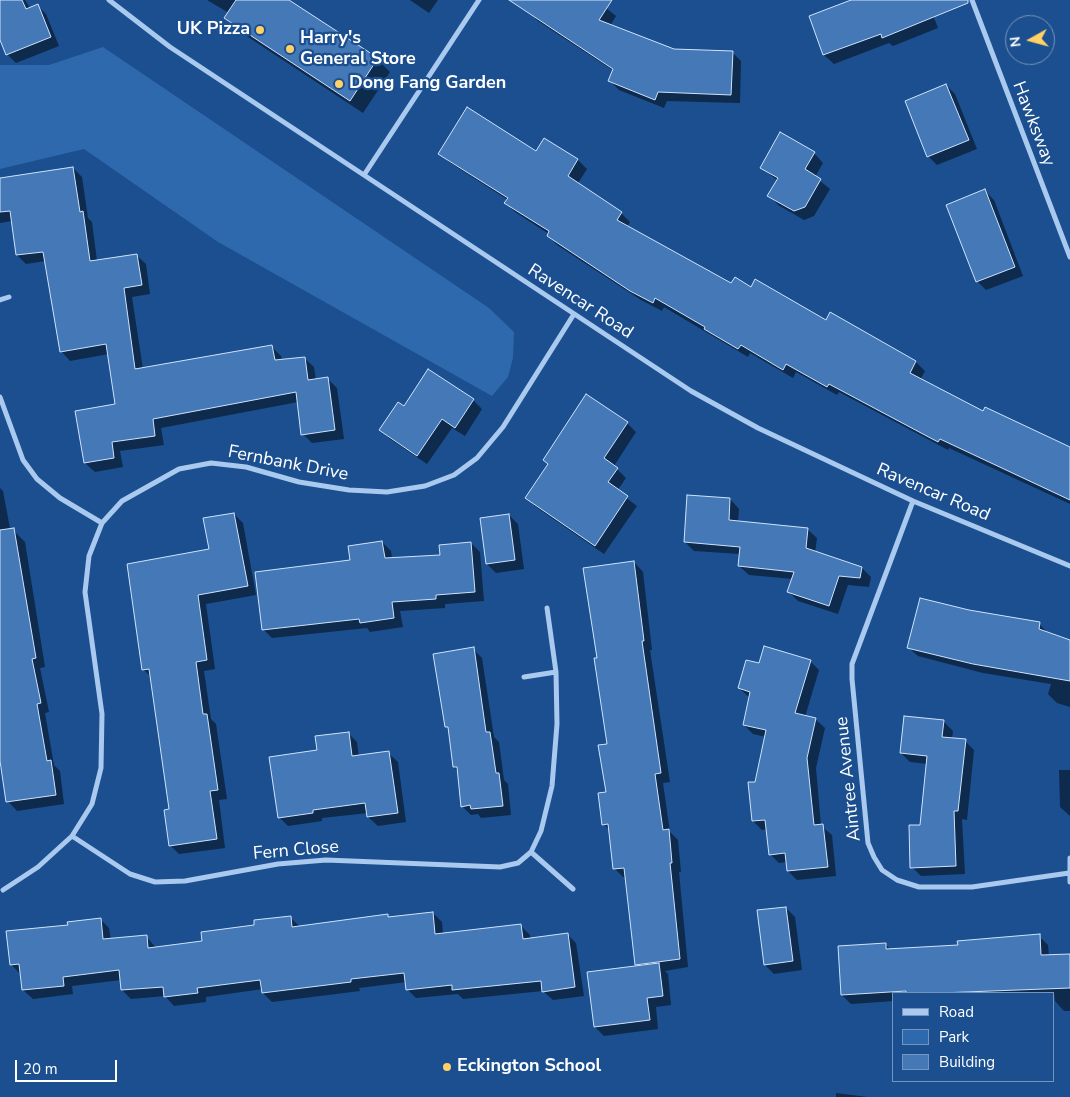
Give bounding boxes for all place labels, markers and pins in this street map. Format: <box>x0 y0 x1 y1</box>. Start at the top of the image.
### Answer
place label: UK Pizza <box>177 19 250 41</box>
marker: UK Pizza <box>254 24 266 36</box>
place label: Harry's General Store <box>300 28 416 70</box>
marker: Harry's General Store <box>284 43 296 55</box>
place label: Dong Fang Garden <box>349 73 506 95</box>
marker: Dong Fang Garden <box>333 78 345 90</box>
place label: Eckington School <box>457 1056 601 1078</box>
marker: Eckington School <box>441 1061 453 1073</box>

